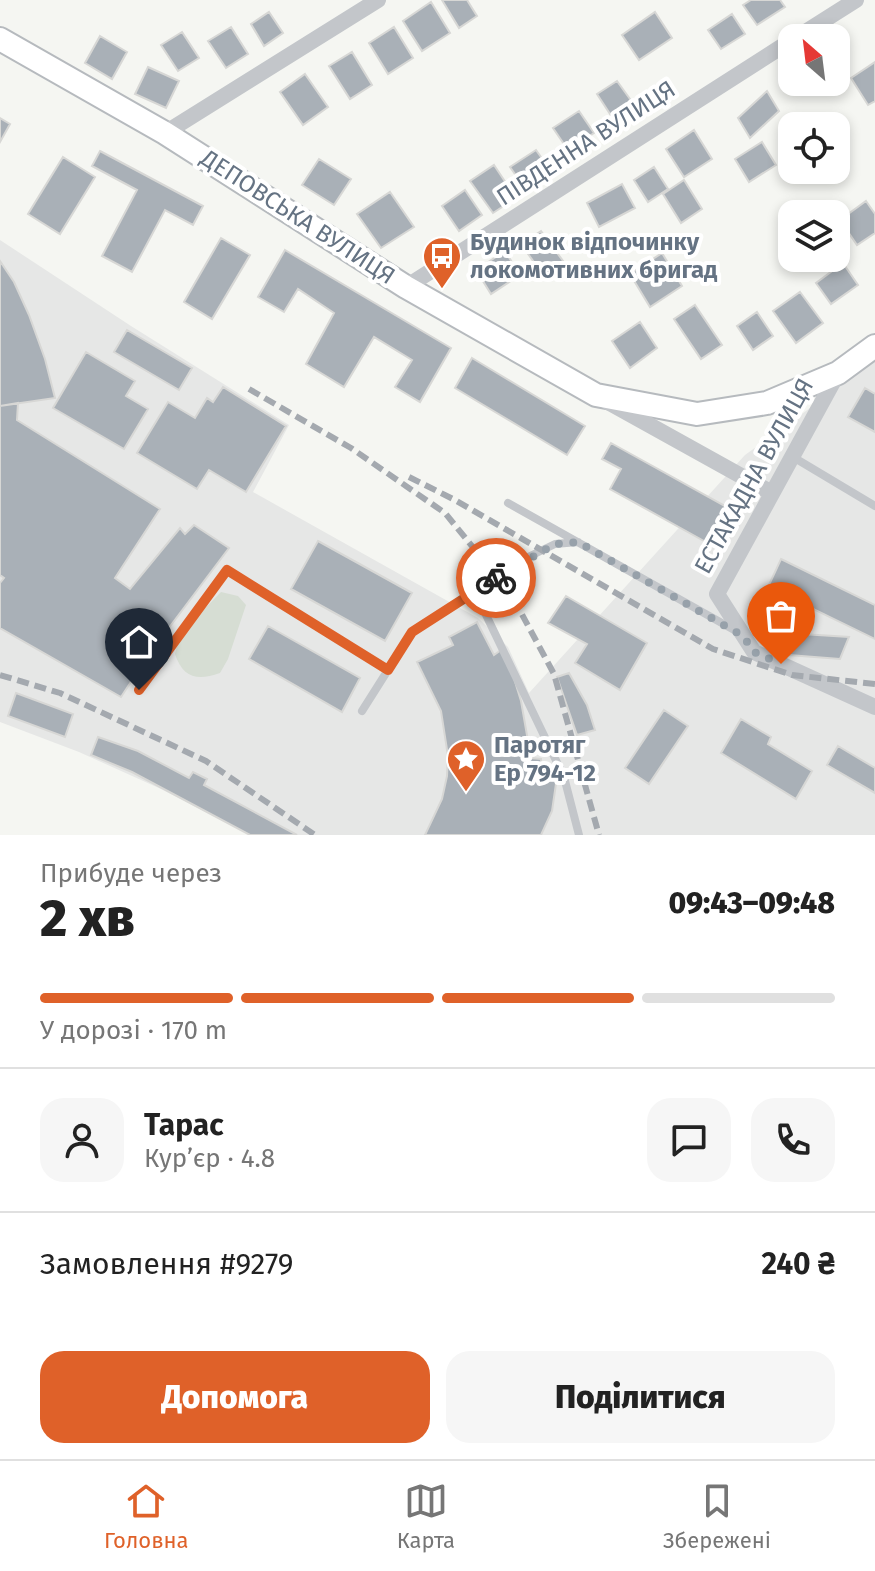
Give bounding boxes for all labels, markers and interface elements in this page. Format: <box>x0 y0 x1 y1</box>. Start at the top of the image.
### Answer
north arrow <box>778 24 850 96</box>
map controls <box>778 24 850 272</box>
street label: ПІВДЕННА ВУЛИЦЯ <box>491 75 681 211</box>
button: locate <box>778 112 850 184</box>
street label: ДЕПОВСЬКА ВУЛИЦЯ <box>195 143 400 290</box>
button: layers <box>778 200 850 272</box>
place label: Будинок відпочинку локомотивних бригад <box>470 228 718 284</box>
bus stop icon: Будинок відпочинку локомотивних бригад <box>421 235 463 290</box>
street label: ЕСТАКАДНА ВУЛИЦЯ <box>689 374 819 578</box>
courier <box>456 538 536 618</box>
icon: bike <box>474 556 518 600</box>
pin <box>747 582 815 664</box>
icon: bag <box>759 594 803 638</box>
pin <box>105 608 173 690</box>
icon: home <box>117 620 161 664</box>
place label: Паротяг Ер 794-12 <box>494 731 596 787</box>
place icon: Паротяг Ер 794-12 <box>445 738 487 793</box>
text: Прибуде через <box>40 858 222 889</box>
text: 09:43–09:48 <box>668 885 835 921</box>
text: 2 хв <box>40 887 135 950</box>
text: У дорозі · 170 m <box>40 1015 227 1046</box>
button: person <box>40 1098 124 1182</box>
button: chat <box>647 1098 731 1182</box>
button: phone <box>751 1098 835 1182</box>
text: Тарас <box>144 1107 224 1143</box>
text: Кур’єр · 4.8 <box>144 1143 275 1174</box>
text: Замовлення #9279 <box>40 1246 294 1282</box>
text: 240 ₴ <box>762 1246 835 1282</box>
button: Допомога <box>40 1351 430 1443</box>
button: Поділитися <box>446 1351 835 1443</box>
tab: Головна <box>104 1479 189 1554</box>
tab: Карта <box>397 1479 455 1554</box>
tab: Збережені <box>663 1479 771 1554</box>

